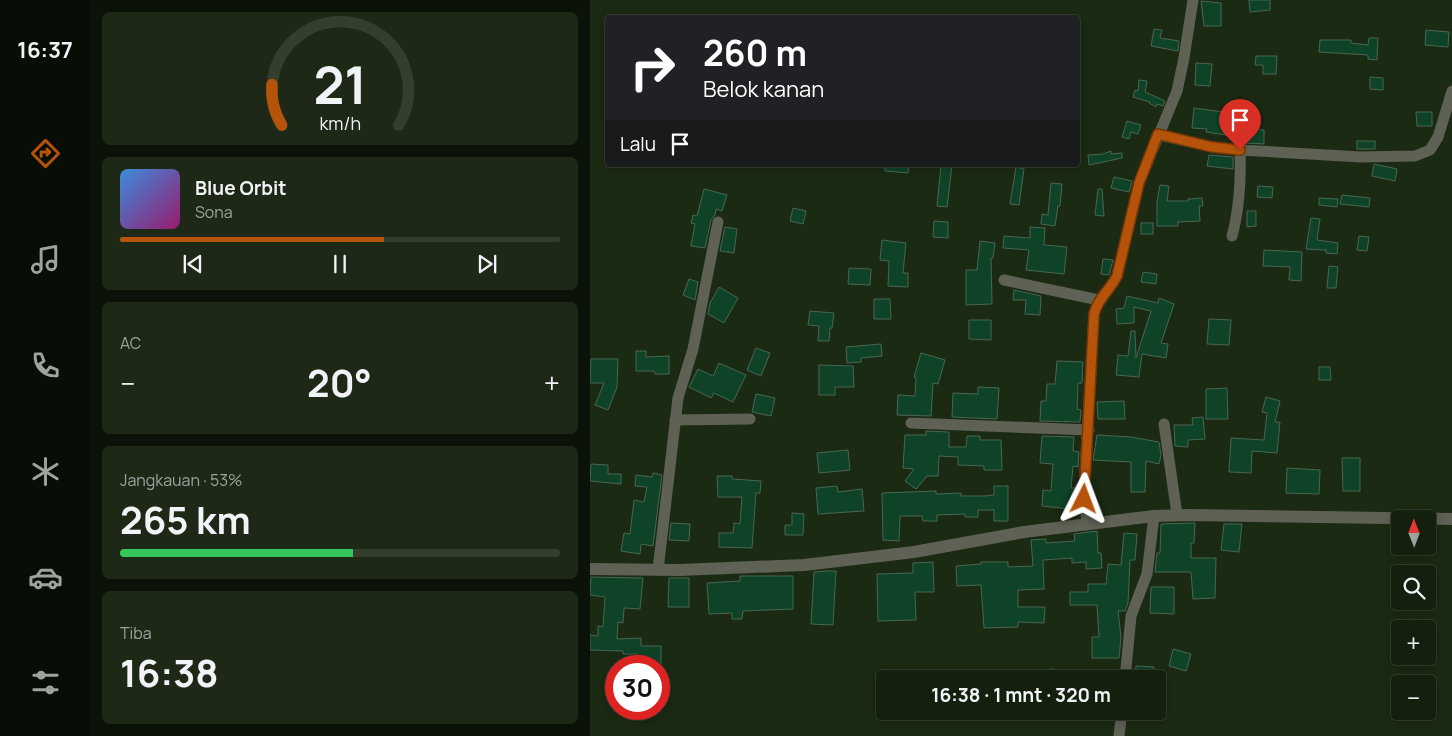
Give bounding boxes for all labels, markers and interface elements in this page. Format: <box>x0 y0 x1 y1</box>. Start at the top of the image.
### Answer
text: 260 m <box>703 29 807 77</box>
text: 16:37 <box>17 35 73 65</box>
icon: right <box>620 35 685 100</box>
text: 21 <box>313 49 367 120</box>
text: Belok kanan <box>703 74 824 104</box>
pin <box>1219 99 1261 150</box>
icon: arrive <box>1226 106 1254 134</box>
text: km/h <box>319 111 361 135</box>
icon: arrive <box>666 130 694 158</box>
text: Lalu <box>620 131 656 157</box>
icon: directions <box>28 136 63 171</box>
text: Blue Orbit <box>195 175 287 201</box>
text: Sona <box>195 201 233 223</box>
icon: music <box>28 242 63 277</box>
icon: previous <box>179 250 207 278</box>
icon: pause <box>326 250 354 278</box>
icon: next <box>473 250 501 278</box>
text: AC <box>120 332 141 354</box>
icon: phone <box>28 348 63 383</box>
text: 20° <box>307 356 372 408</box>
text: − <box>120 364 135 402</box>
text: + <box>544 364 560 402</box>
icon: climate <box>28 454 63 489</box>
text: Jangkauan · 53% <box>120 469 243 491</box>
position arrow <box>1057 472 1109 524</box>
text: 265 km <box>120 493 251 545</box>
north arrow <box>1391 510 1436 555</box>
map controls <box>1391 510 1436 720</box>
icon: car <box>28 560 63 595</box>
button: search <box>1391 565 1436 610</box>
button: + <box>1391 620 1436 665</box>
text: Tiba <box>120 622 152 644</box>
text: 16:38 <box>120 646 219 698</box>
speed limit sign: 30 <box>605 655 670 720</box>
icon: filters <box>28 665 63 700</box>
button: − <box>1391 675 1436 720</box>
text: 16:38 · 1 mnt · 320 m <box>931 682 1111 708</box>

